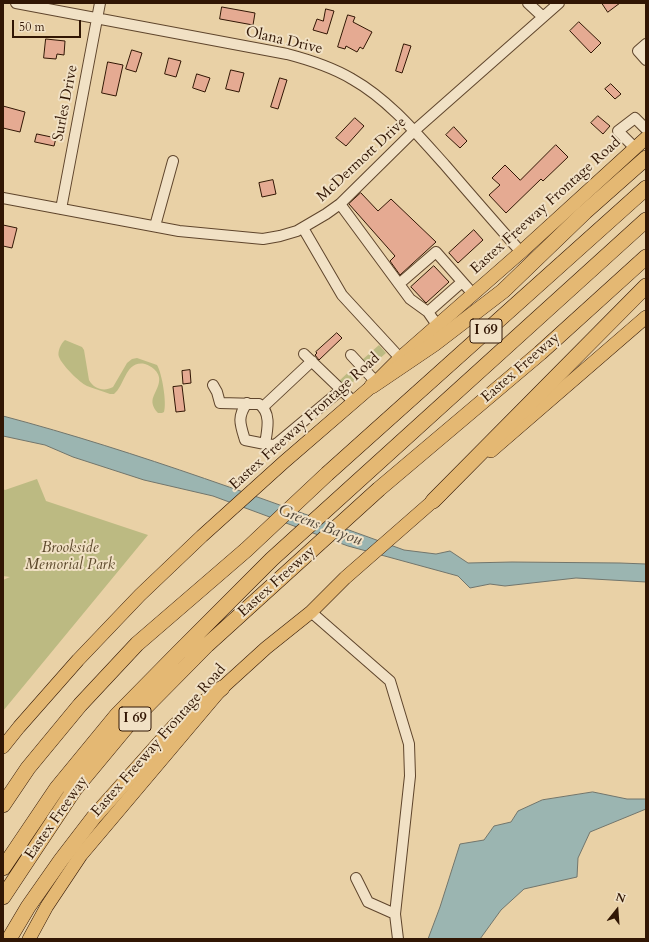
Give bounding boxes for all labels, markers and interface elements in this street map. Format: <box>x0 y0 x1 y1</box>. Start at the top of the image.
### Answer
scale bar <box>14 12 83 38</box>
text: 50 m <box>19 19 45 35</box>
street label: Olana Drive <box>244 23 324 59</box>
street label: Surles Drive <box>50 63 82 143</box>
street label: McDermott Drive <box>313 114 411 206</box>
street label: Eastex Freeway Frontage Road <box>467 134 625 278</box>
road number: I 69 <box>470 319 502 343</box>
street label: Eastex Freeway <box>478 329 564 407</box>
street label: Eastex Freeway Frontage Road <box>226 350 384 494</box>
water label: Greens Bayou <box>275 501 365 551</box>
park label: Brookside Memorial Park <box>25 540 115 575</box>
street label: Eastex Freeway <box>235 543 319 621</box>
street label: Eastex Freeway Frontage Road <box>88 661 230 821</box>
road number: I 69 <box>119 707 151 731</box>
street label: Eastex Freeway <box>22 773 92 863</box>
text: N <box>614 889 627 907</box>
north arrow <box>597 890 637 930</box>

